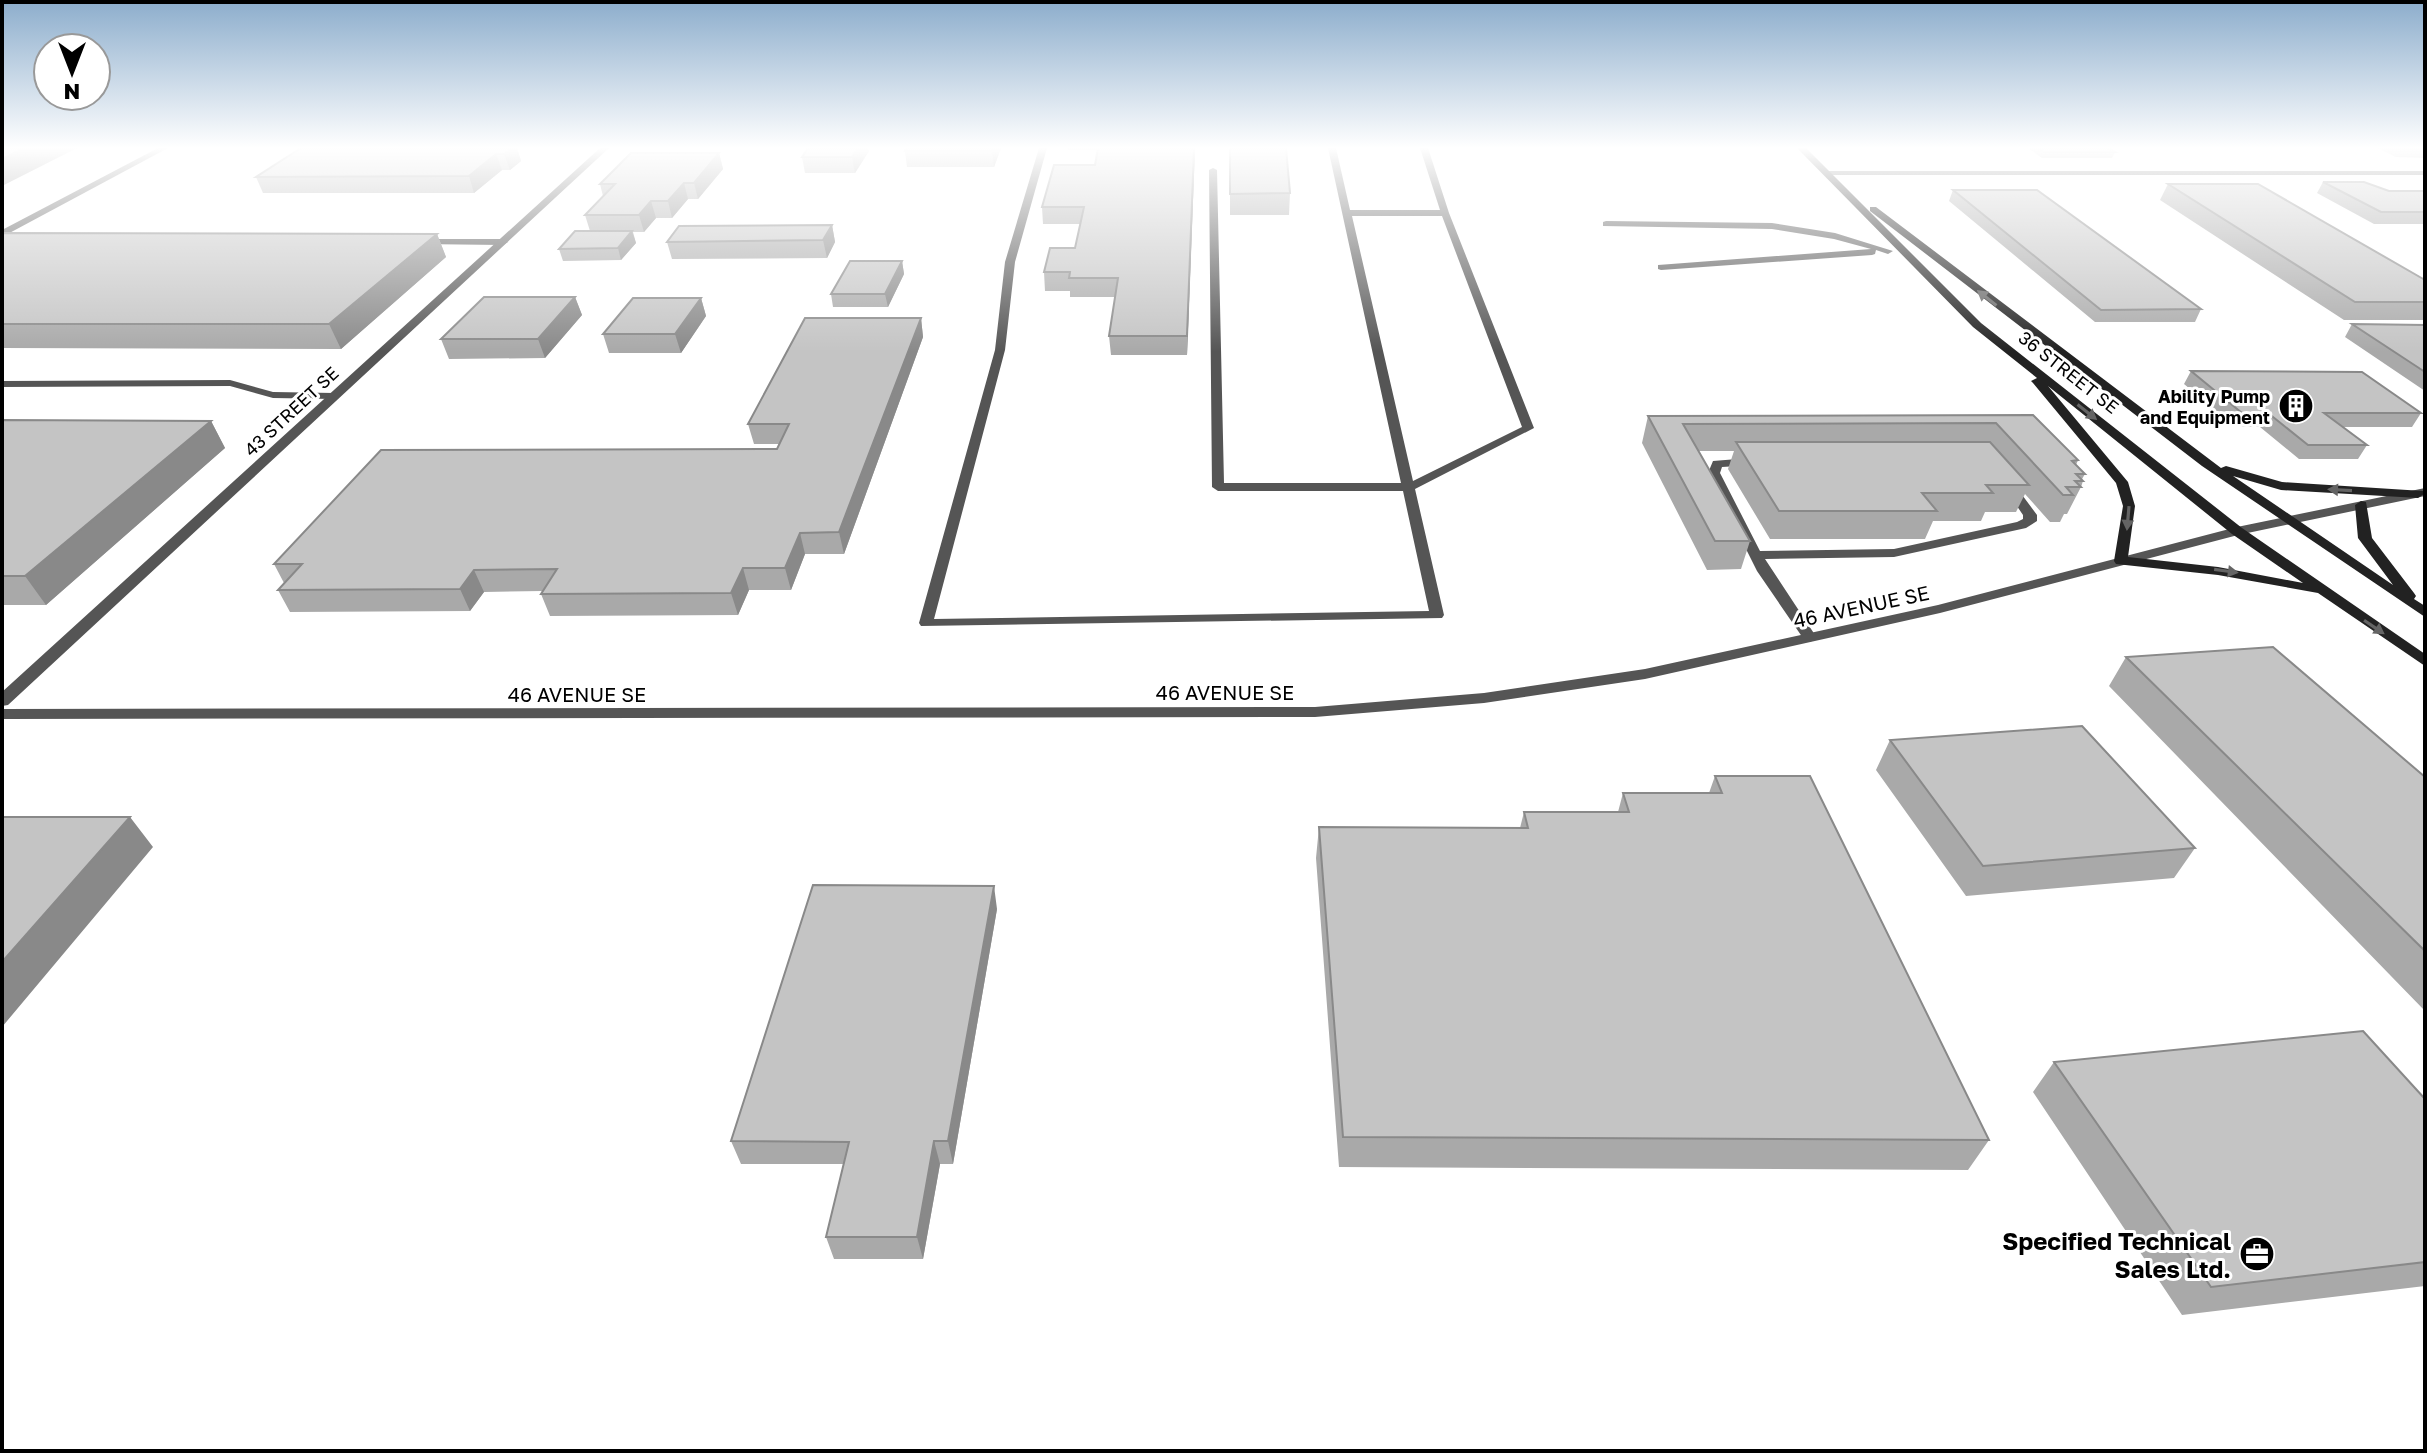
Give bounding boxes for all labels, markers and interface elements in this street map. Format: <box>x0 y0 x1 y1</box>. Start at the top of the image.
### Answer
north arrow <box>32 32 112 112</box>
text: N <box>64 79 80 106</box>
one-way arrow <box>1977 291 1997 307</box>
street label: 36 STREET SE <box>2015 326 2123 418</box>
street label: 43 STREET SE <box>239 362 343 460</box>
place label: Ability Pump and Equipment <box>2140 385 2270 428</box>
building icon: Ability Pump and Equipment <box>2277 387 2315 425</box>
one-way arrow <box>2077 403 2097 419</box>
one-way arrow <box>2327 483 2352 496</box>
one-way arrow <box>2121 506 2134 531</box>
one-way arrow <box>2214 565 2239 578</box>
street label: 46 AVENUE SE <box>1791 580 1931 632</box>
one-way arrow <box>2364 619 2385 634</box>
street label: 46 AVENUE SE <box>1156 680 1294 704</box>
street label: 46 AVENUE SE <box>508 682 646 706</box>
place label: Specified Technical Sales Ltd. <box>2002 1226 2231 1283</box>
office icon: Specified Technical Sales Ltd. <box>2238 1235 2276 1273</box>

